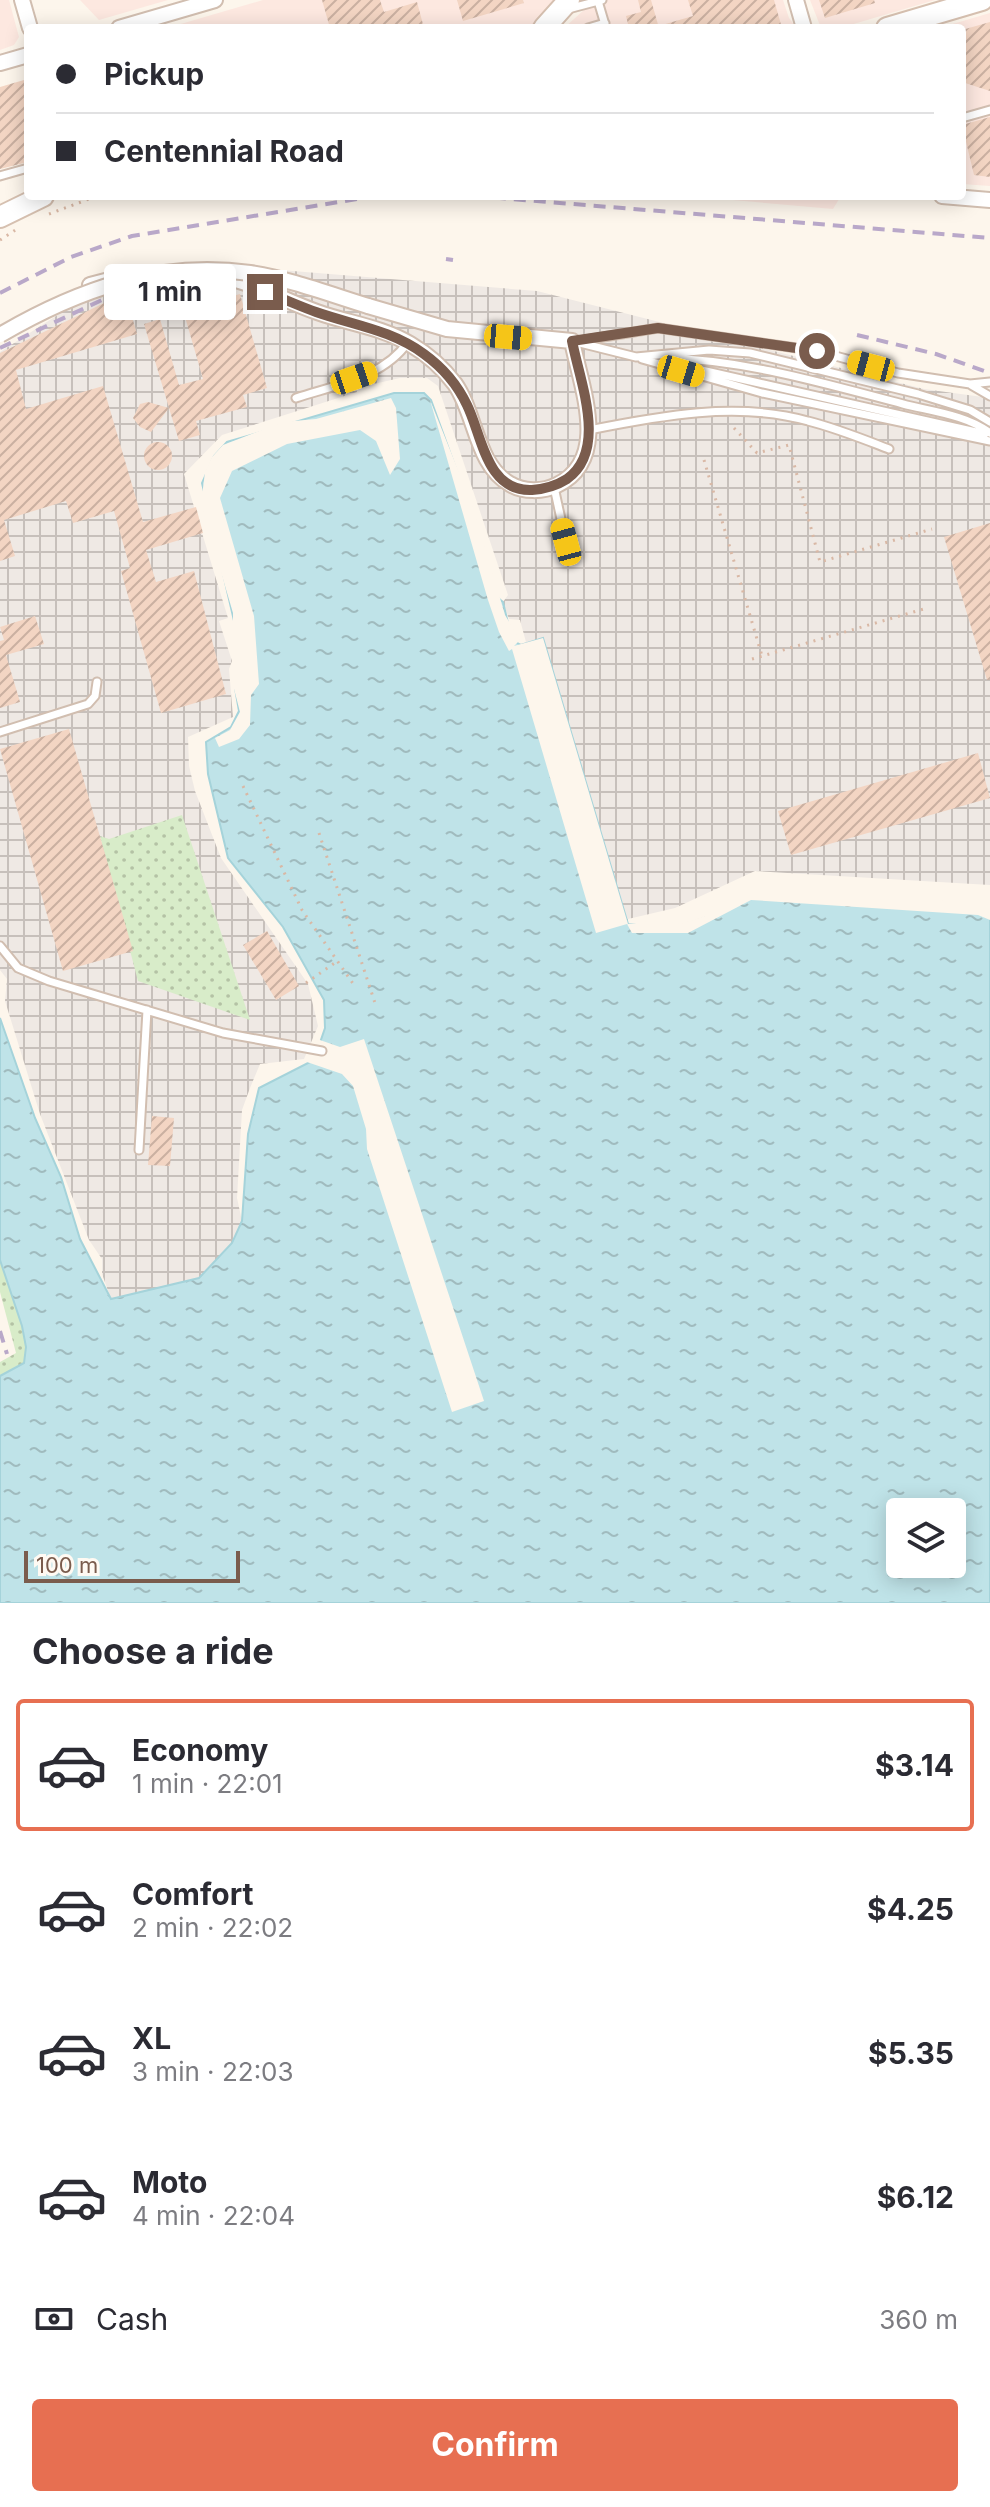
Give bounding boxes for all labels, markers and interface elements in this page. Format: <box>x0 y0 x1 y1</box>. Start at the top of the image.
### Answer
text: Pickup <box>104 56 204 92</box>
text: Centennial Road <box>104 133 344 169</box>
callout: 1 min <box>105 264 237 320</box>
route end <box>247 274 283 310</box>
text: 1 min <box>138 276 202 307</box>
car <box>483 323 533 351</box>
route start <box>799 333 835 369</box>
car <box>845 348 897 384</box>
car <box>655 353 707 389</box>
car <box>327 359 381 397</box>
car <box>548 516 584 568</box>
map controls <box>886 1498 966 1578</box>
button: layers <box>886 1498 966 1578</box>
scale bar <box>24 1547 240 1583</box>
text: 100 m <box>36 1552 98 1578</box>
text: Choose a ride <box>32 1629 274 1673</box>
icon: car <box>36 1729 108 1801</box>
text: Economy <box>132 1732 268 1768</box>
text: $3.14 <box>875 1747 954 1783</box>
text: 1 min · 22:01 <box>132 1768 283 1799</box>
icon: car <box>36 1873 108 1945</box>
text: Comfort <box>132 1876 253 1912</box>
text: $4.25 <box>867 1891 954 1927</box>
text: 2 min · 22:02 <box>132 1912 293 1943</box>
icon: car <box>36 2017 108 2089</box>
text: XL <box>132 2020 171 2056</box>
text: $5.35 <box>868 2035 954 2071</box>
text: 3 min · 22:03 <box>132 2056 294 2087</box>
icon: car <box>36 2161 108 2233</box>
text: Moto <box>132 2164 207 2200</box>
text: $6.12 <box>877 2179 954 2215</box>
text: 4 min · 22:04 <box>132 2200 295 2231</box>
icon: cash <box>32 2297 76 2341</box>
text: Cash <box>96 2301 168 2337</box>
text: 360 m <box>879 2304 958 2335</box>
button: Confirm <box>32 2399 958 2491</box>

